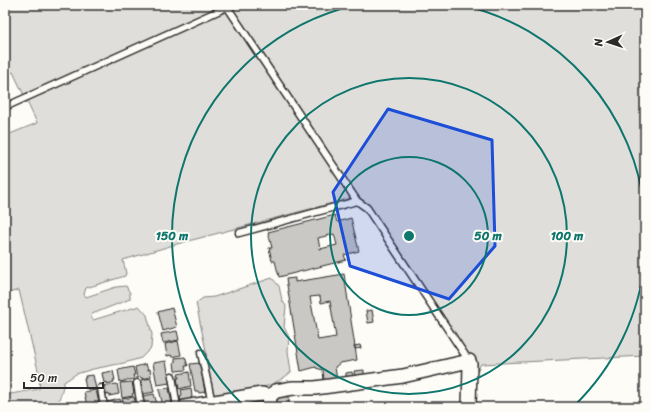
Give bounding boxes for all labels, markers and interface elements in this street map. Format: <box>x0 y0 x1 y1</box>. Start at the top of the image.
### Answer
north arrow <box>588 22 628 62</box>
text: N <box>589 38 608 48</box>
text: 150 m <box>156 225 189 247</box>
text: 50 m <box>474 225 502 247</box>
text: 100 m <box>551 225 584 247</box>
centre of rings <box>402 229 416 243</box>
scale bar <box>24 364 103 390</box>
text: 50 m <box>30 367 57 389</box>

